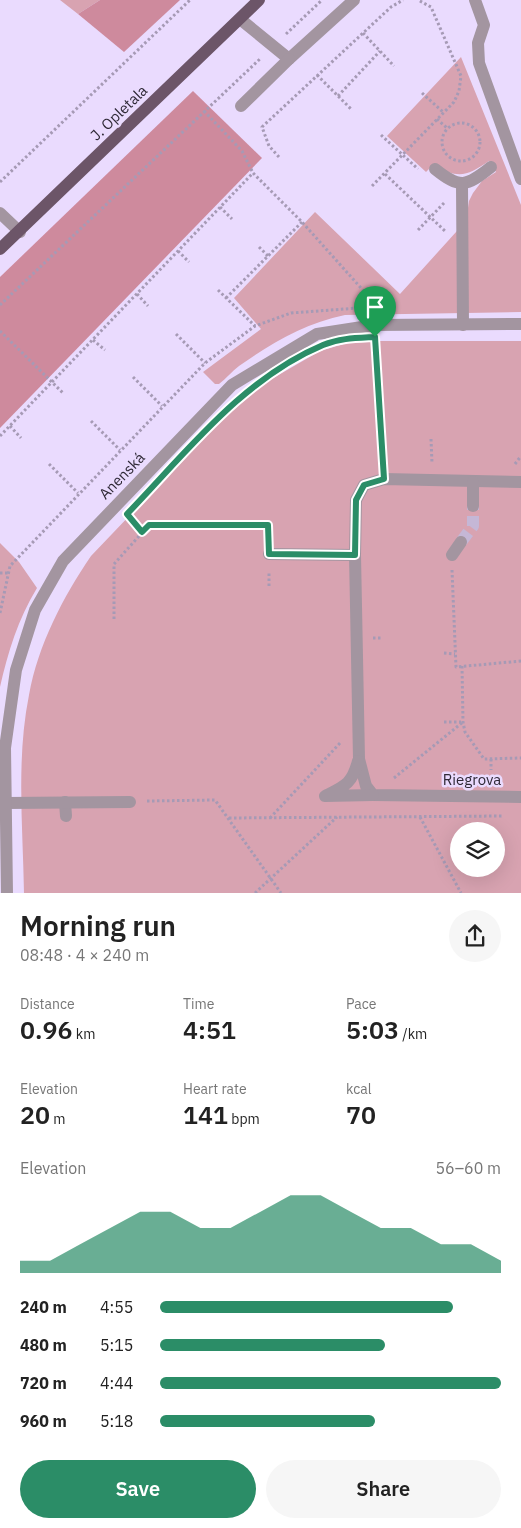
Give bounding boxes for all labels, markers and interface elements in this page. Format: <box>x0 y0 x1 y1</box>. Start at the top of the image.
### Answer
street label: J. Opletala <box>86 81 151 144</box>
pin <box>354 286 396 337</box>
icon: arrive <box>361 293 389 321</box>
street label: Anenská <box>95 448 149 503</box>
street label: Riegrova <box>443 770 501 789</box>
map controls <box>450 822 505 877</box>
button: layers <box>450 822 505 877</box>
text: Morning run <box>20 907 176 944</box>
button: share <box>449 910 501 962</box>
text: 08:48 · 4 × 240 m <box>20 945 149 965</box>
text: Distance <box>20 995 75 1013</box>
text: Time <box>183 995 214 1013</box>
text: Pace <box>346 995 376 1013</box>
text: 0.96 <box>20 1013 72 1046</box>
text: 4:51 <box>183 1013 236 1046</box>
text: 5:03 <box>346 1013 399 1046</box>
text: km <box>72 1025 95 1043</box>
text: /km <box>399 1025 427 1043</box>
text: Elevation <box>20 1080 78 1098</box>
text: Heart rate <box>183 1080 247 1098</box>
text: kcal <box>346 1080 371 1098</box>
text: 20 <box>20 1098 50 1131</box>
text: 141 <box>183 1098 228 1131</box>
text: 70 <box>346 1098 376 1131</box>
text: m <box>50 1110 66 1128</box>
text: bpm <box>228 1110 260 1128</box>
text: Elevation <box>20 1158 86 1178</box>
text: 56–60 m <box>435 1158 501 1178</box>
text: 240 m <box>20 1297 67 1317</box>
text: 4:55 <box>100 1297 133 1317</box>
text: 480 m <box>20 1335 67 1355</box>
text: 5:15 <box>100 1335 133 1355</box>
text: 720 m <box>20 1373 67 1393</box>
text: 4:44 <box>100 1373 133 1393</box>
text: 960 m <box>20 1411 67 1431</box>
text: 5:18 <box>100 1411 133 1431</box>
button: Save <box>20 1460 256 1518</box>
button: Share <box>266 1460 501 1518</box>

